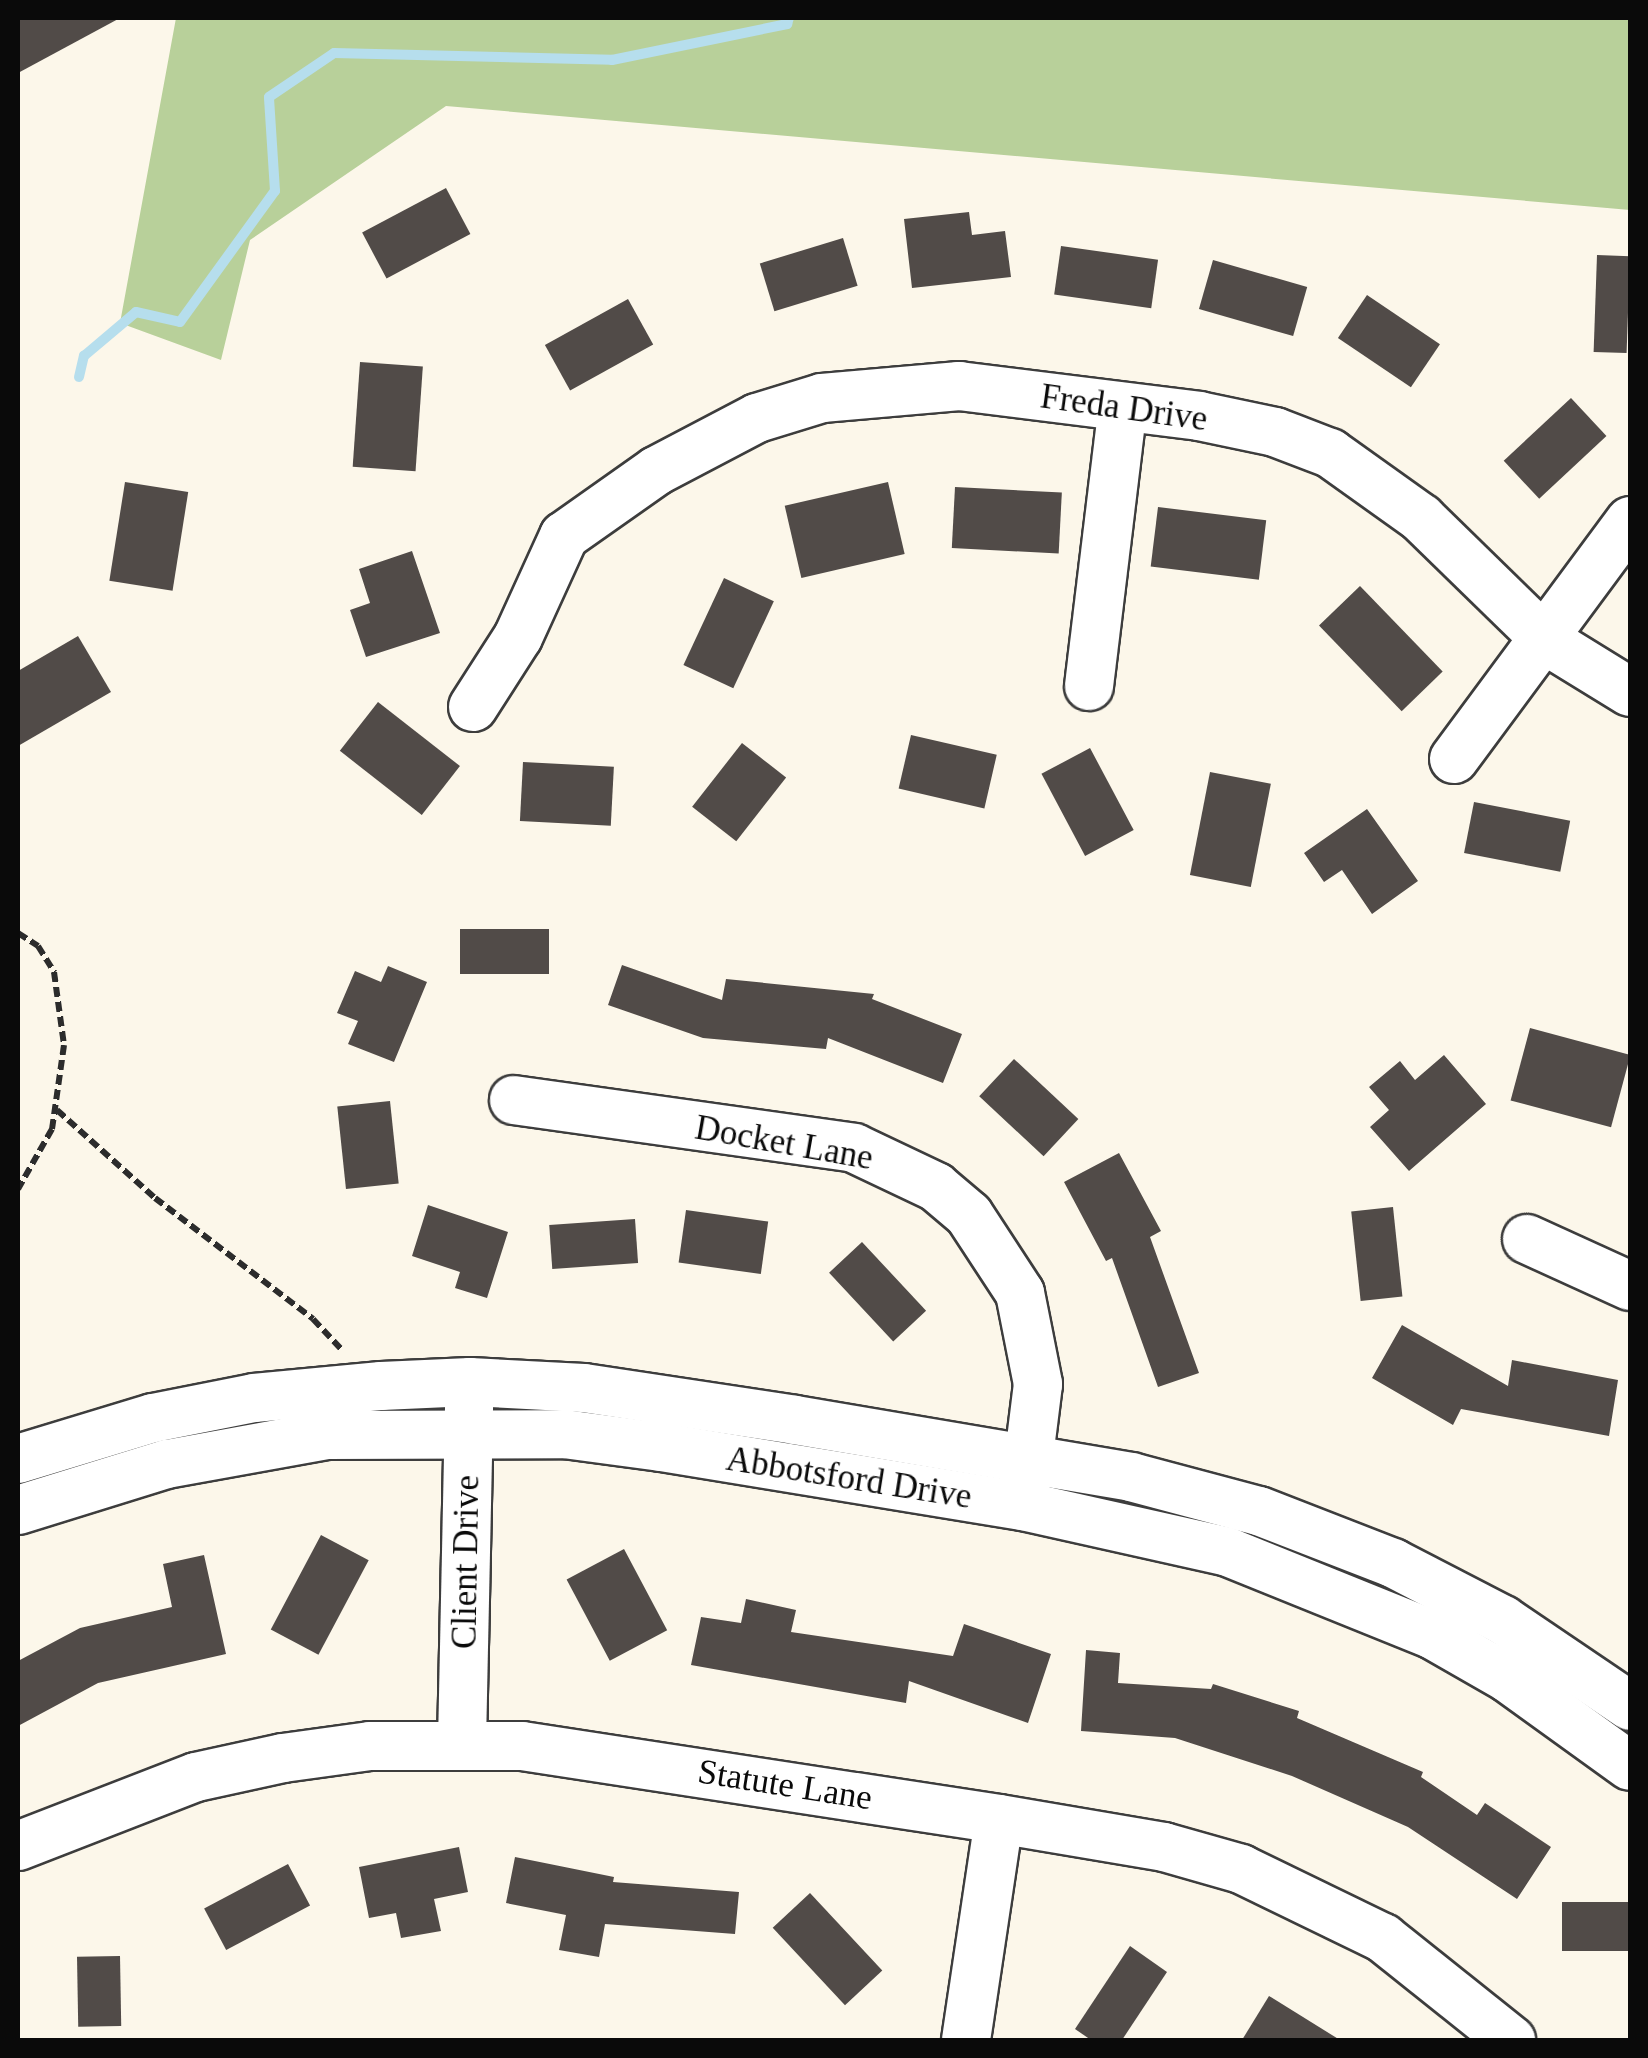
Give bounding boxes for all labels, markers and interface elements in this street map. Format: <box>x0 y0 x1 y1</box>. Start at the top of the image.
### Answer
street label: Freda Drive <box>1038 376 1210 440</box>
street label: Docket Lane <box>692 1107 876 1179</box>
street label: Abbotsford Drive <box>723 1438 975 1518</box>
street label: Client Drive <box>443 1475 489 1649</box>
street label: Statute Lane <box>695 1750 875 1820</box>

